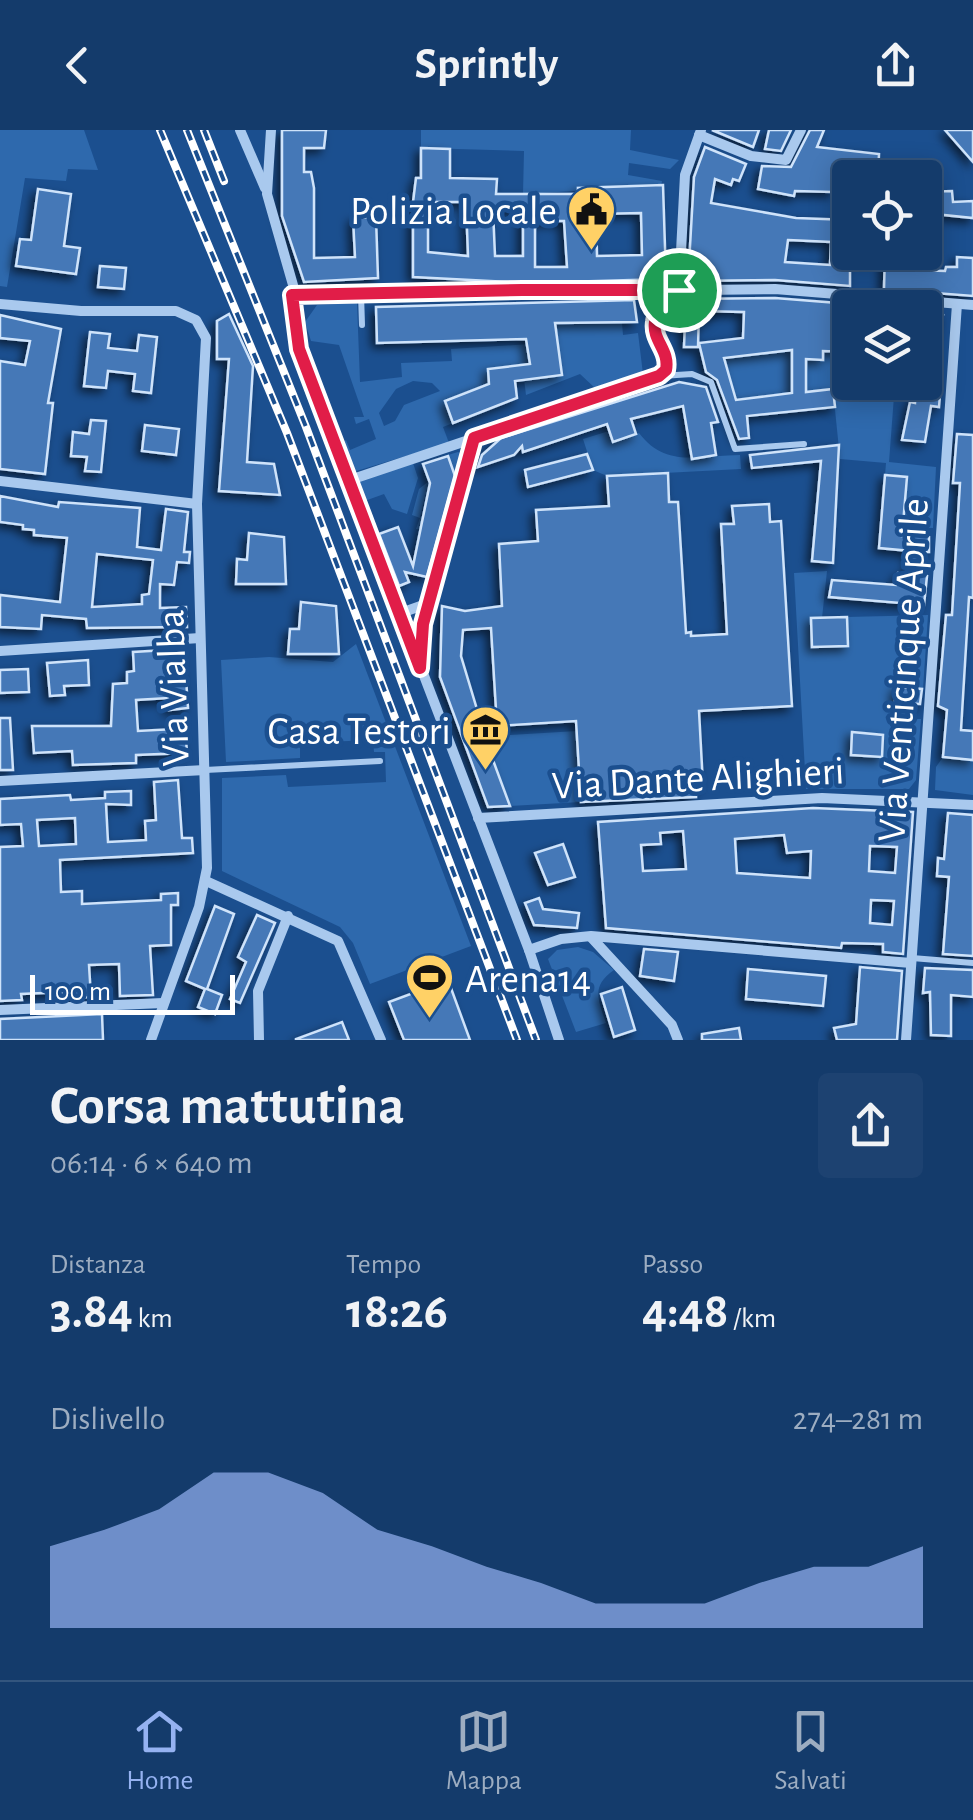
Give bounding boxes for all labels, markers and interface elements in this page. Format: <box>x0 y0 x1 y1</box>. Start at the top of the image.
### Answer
icon: back <box>50 38 105 93</box>
icon: share <box>868 38 923 93</box>
text: Sprintly <box>415 42 558 87</box>
map controls <box>832 160 942 400</box>
button: locate <box>832 160 942 270</box>
public building icon: Polizia Locale <box>566 184 618 252</box>
place label: Polizia Locale <box>350 192 557 232</box>
pin <box>637 248 722 333</box>
icon: arrive <box>652 263 707 318</box>
button: layers <box>832 290 942 400</box>
street label: Via Venticinque Aprile <box>872 497 936 843</box>
street label: Via Vialba <box>151 609 197 767</box>
museum icon: Casa Testori <box>460 704 512 772</box>
place label: Casa Testori <box>268 712 451 752</box>
street label: Via Dante Alighieri <box>551 751 845 807</box>
sports icon: Arena14 <box>404 952 456 1020</box>
place label: Arena14 <box>465 960 591 1000</box>
scale bar <box>30 970 235 1014</box>
text: 100 m <box>45 978 111 1006</box>
button: share <box>818 1073 923 1178</box>
text: Corsa mattutina <box>50 1079 405 1134</box>
text: 06:14 · 6 × 640 m <box>50 1147 253 1179</box>
text: Distanza <box>50 1251 146 1279</box>
text: Tempo <box>346 1251 421 1279</box>
text: Passo <box>642 1251 703 1279</box>
text: 3.84 <box>50 1287 133 1337</box>
text: 18:26 <box>346 1287 448 1337</box>
text: 4:48 <box>642 1287 728 1337</box>
text: km <box>133 1305 173 1333</box>
text: /km <box>728 1305 776 1333</box>
text: Dislivello <box>50 1403 165 1435</box>
text: 274–281 m <box>793 1403 923 1435</box>
tab: Home <box>126 1704 194 1798</box>
tab: Mappa <box>446 1704 522 1798</box>
tab: Salvati <box>774 1704 847 1798</box>

